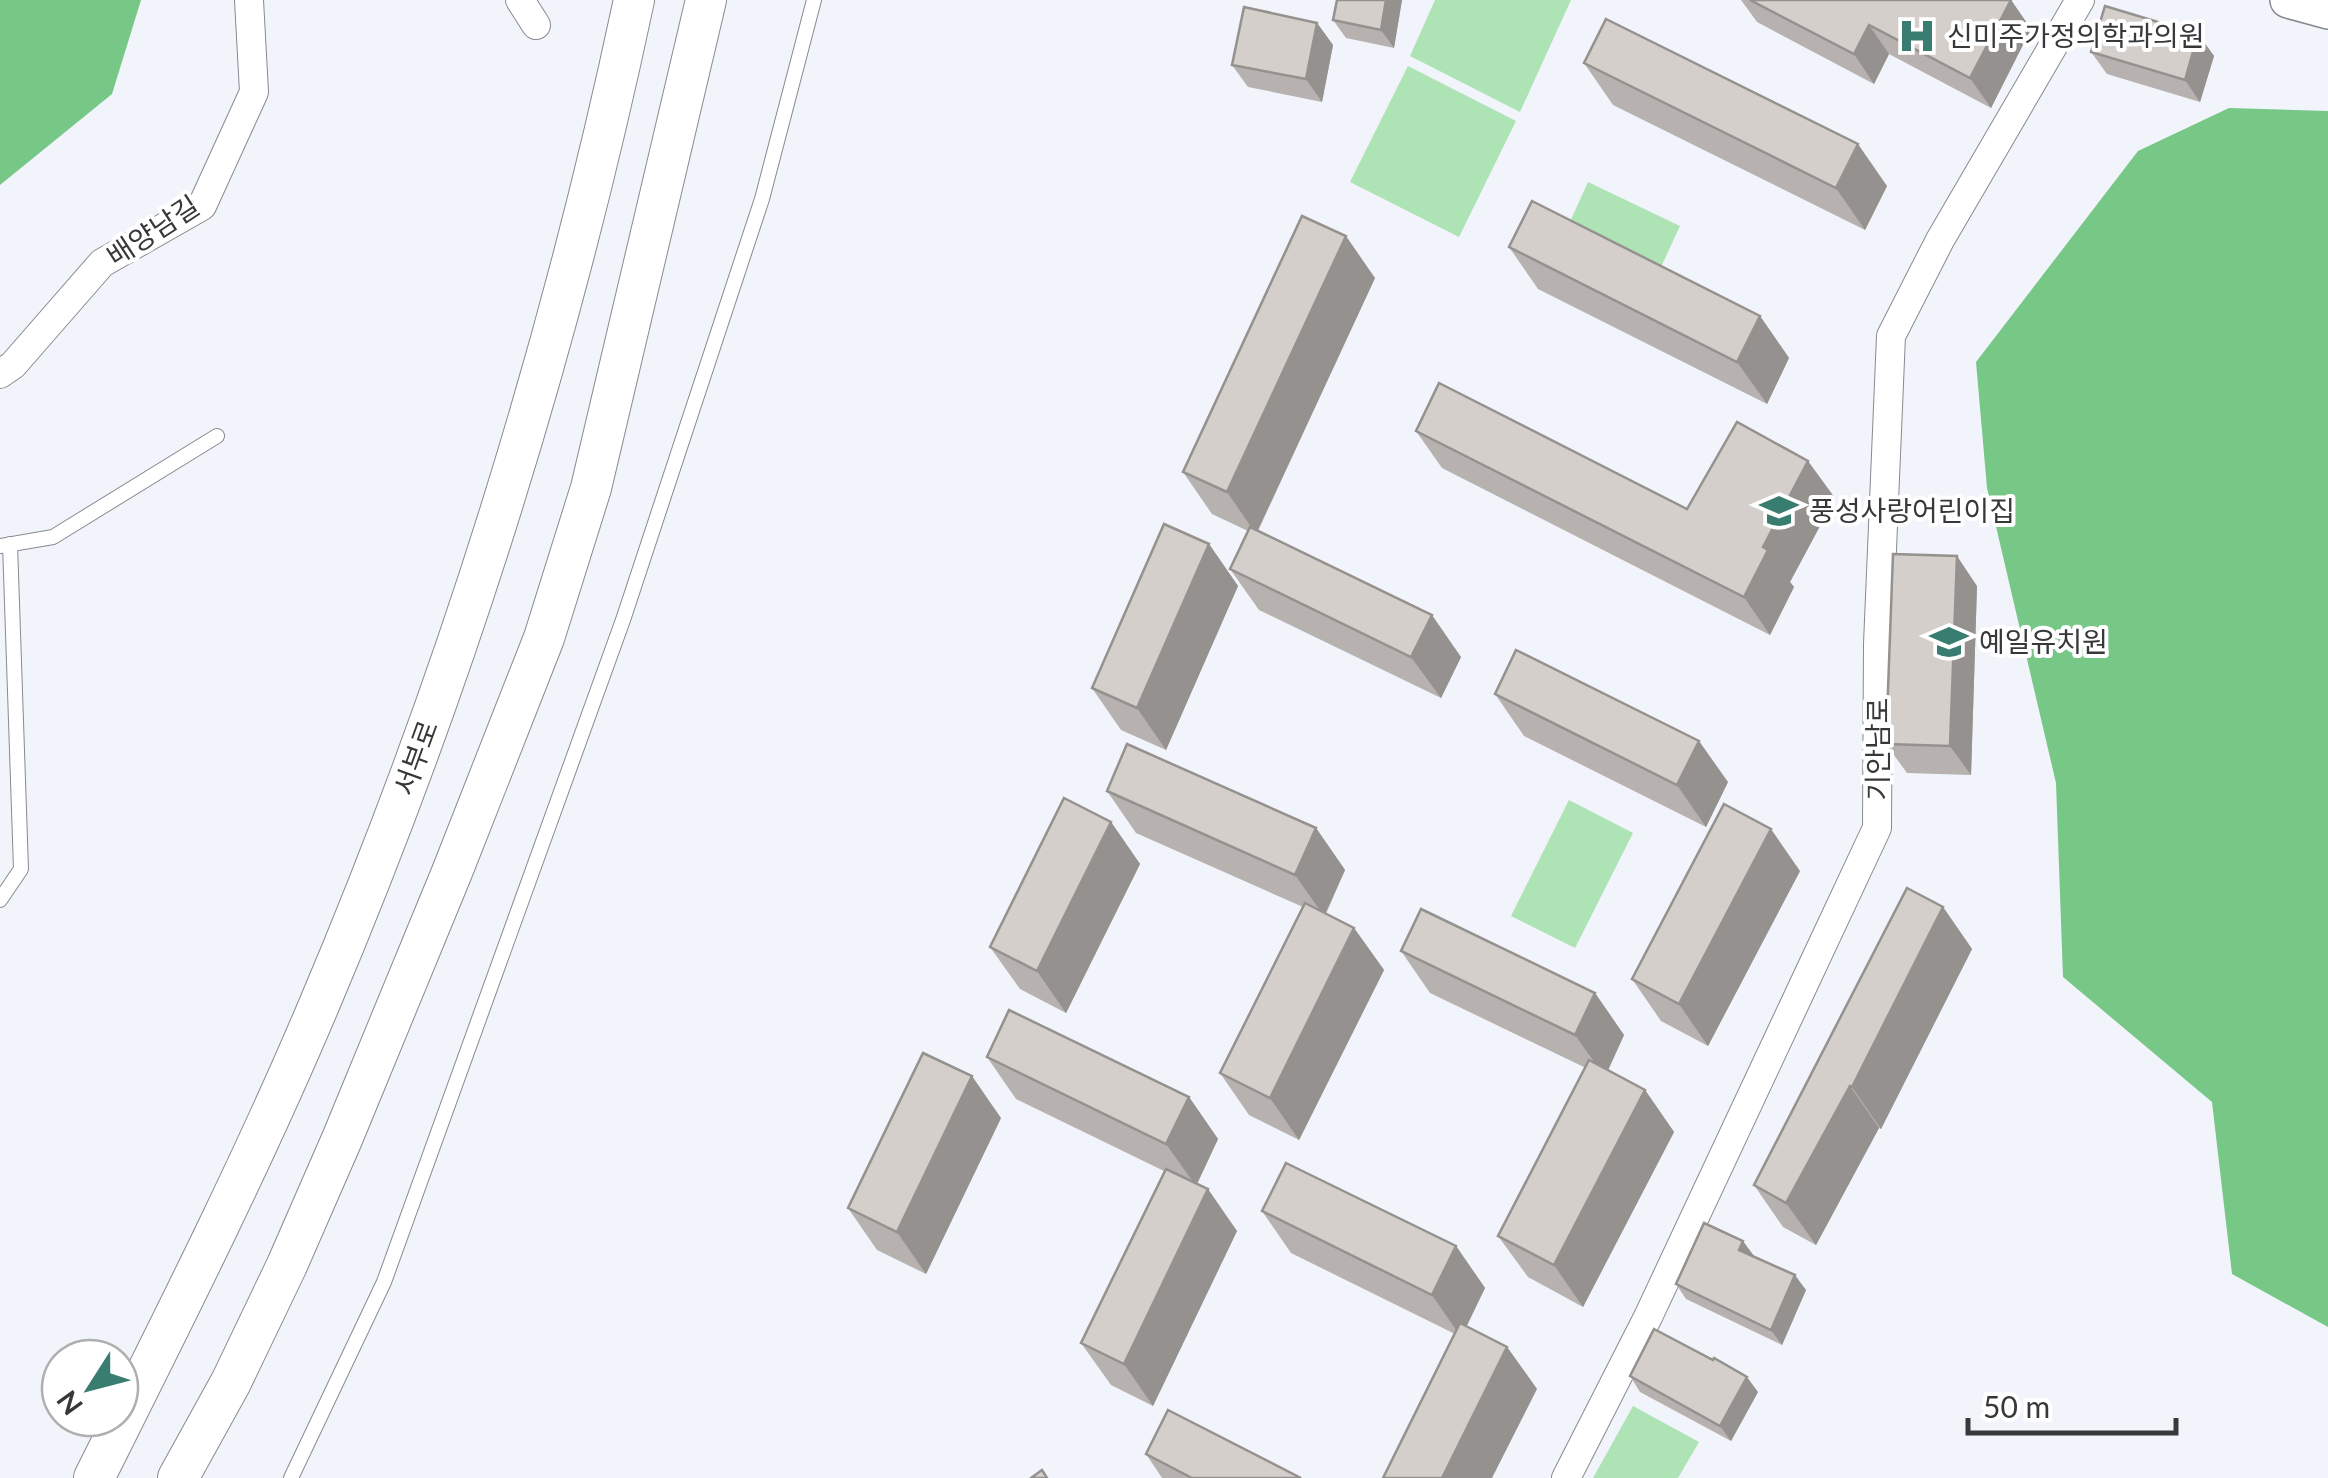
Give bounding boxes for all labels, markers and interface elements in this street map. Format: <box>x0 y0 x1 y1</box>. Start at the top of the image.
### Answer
hospital icon: 신미주가정의학과의원 <box>1896 15 1938 57</box>
place label: 신미주가정의학과의원 <box>1947 18 2205 52</box>
street label: 배양남길 <box>100 188 205 272</box>
school or university icon: 풍성사랑어린이집 <box>1758 490 1800 532</box>
place label: 풍성사랑어린이집 <box>1809 493 2015 527</box>
school or university icon: 예일유치원 <box>1928 621 1970 663</box>
place label: 예일유치원 <box>1979 624 2108 658</box>
street label: 기안남로 <box>1860 697 1894 801</box>
street label: 서부로 <box>386 716 444 800</box>
north arrow <box>40 1338 140 1438</box>
scale bar <box>1968 1373 2176 1435</box>
text: N <box>49 1385 89 1422</box>
text: 50 m <box>1983 1388 2050 1424</box>

